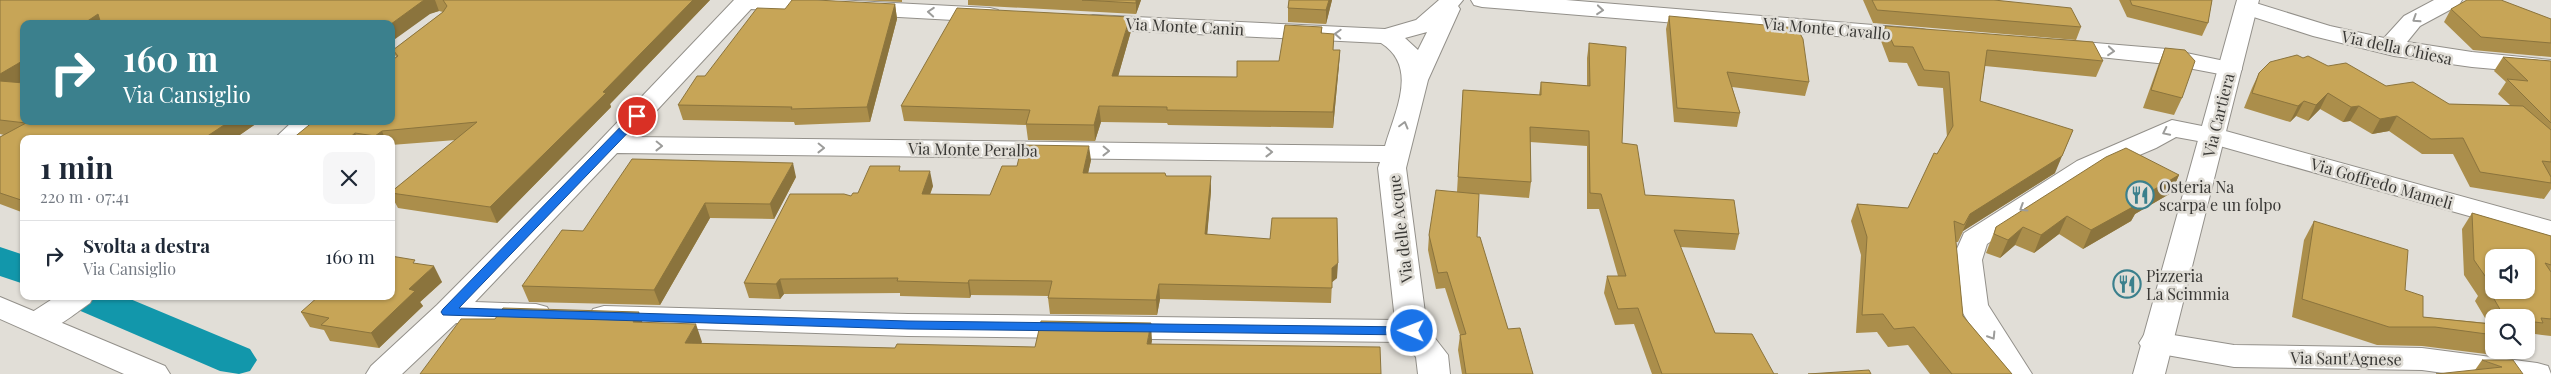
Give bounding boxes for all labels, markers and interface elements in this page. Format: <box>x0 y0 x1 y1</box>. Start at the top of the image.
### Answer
one-way arrow <box>1597 4 1605 15</box>
one-way arrow <box>927 6 935 17</box>
street label: Via Monte Canin <box>1124 12 1245 40</box>
street label: Via Monte Cavallo <box>1761 12 1892 44</box>
one-way arrow <box>2413 13 2422 23</box>
street label: Via della Chiesa <box>2339 25 2454 69</box>
one-way arrow <box>1333 28 1341 39</box>
text: 160 m <box>123 34 218 81</box>
icon: right <box>40 40 105 105</box>
one-way arrow <box>2107 45 2115 56</box>
street label: Via Cartiera <box>2197 71 2239 160</box>
text: Via Cansiglio <box>123 79 251 109</box>
pin <box>616 95 658 137</box>
icon: arrive <box>623 102 651 130</box>
one-way arrow <box>1398 121 1409 130</box>
one-way arrow <box>2162 126 2171 136</box>
street label: Via Monte Peralba <box>907 137 1038 161</box>
one-way arrow <box>655 141 663 151</box>
one-way arrow <box>817 142 825 153</box>
one-way arrow <box>1102 146 1110 156</box>
text: 1 min <box>40 147 114 187</box>
one-way arrow <box>1265 147 1273 158</box>
button: close <box>323 152 375 204</box>
street label: Via Goffredo Mameli <box>2308 152 2456 213</box>
street label: Via delle Acque <box>1383 174 1417 285</box>
place label: Osteria Na scarpa e un folpo <box>2159 176 2282 215</box>
restaurant icon: Osteria Na scarpa e un folpo <box>2125 180 2155 210</box>
text: 220 m · 07:41 <box>40 186 130 207</box>
one-way arrow <box>2019 201 2028 211</box>
text: Svolta a destra <box>83 232 210 258</box>
icon: right <box>40 242 68 270</box>
text: 160 m <box>325 243 375 269</box>
map controls <box>2485 249 2535 359</box>
button: sound <box>2485 249 2535 299</box>
text: Via Cansiglio <box>83 258 176 279</box>
place label: Pizzeria La Scimmia <box>2146 265 2229 304</box>
restaurant icon: Pizzeria La Scimmia <box>2112 269 2142 299</box>
position arrow <box>1385 304 1437 356</box>
button: search <box>2485 309 2535 359</box>
one-way arrow <box>1986 331 1996 340</box>
street label: Via Sant'Agnese <box>2289 347 2402 369</box>

